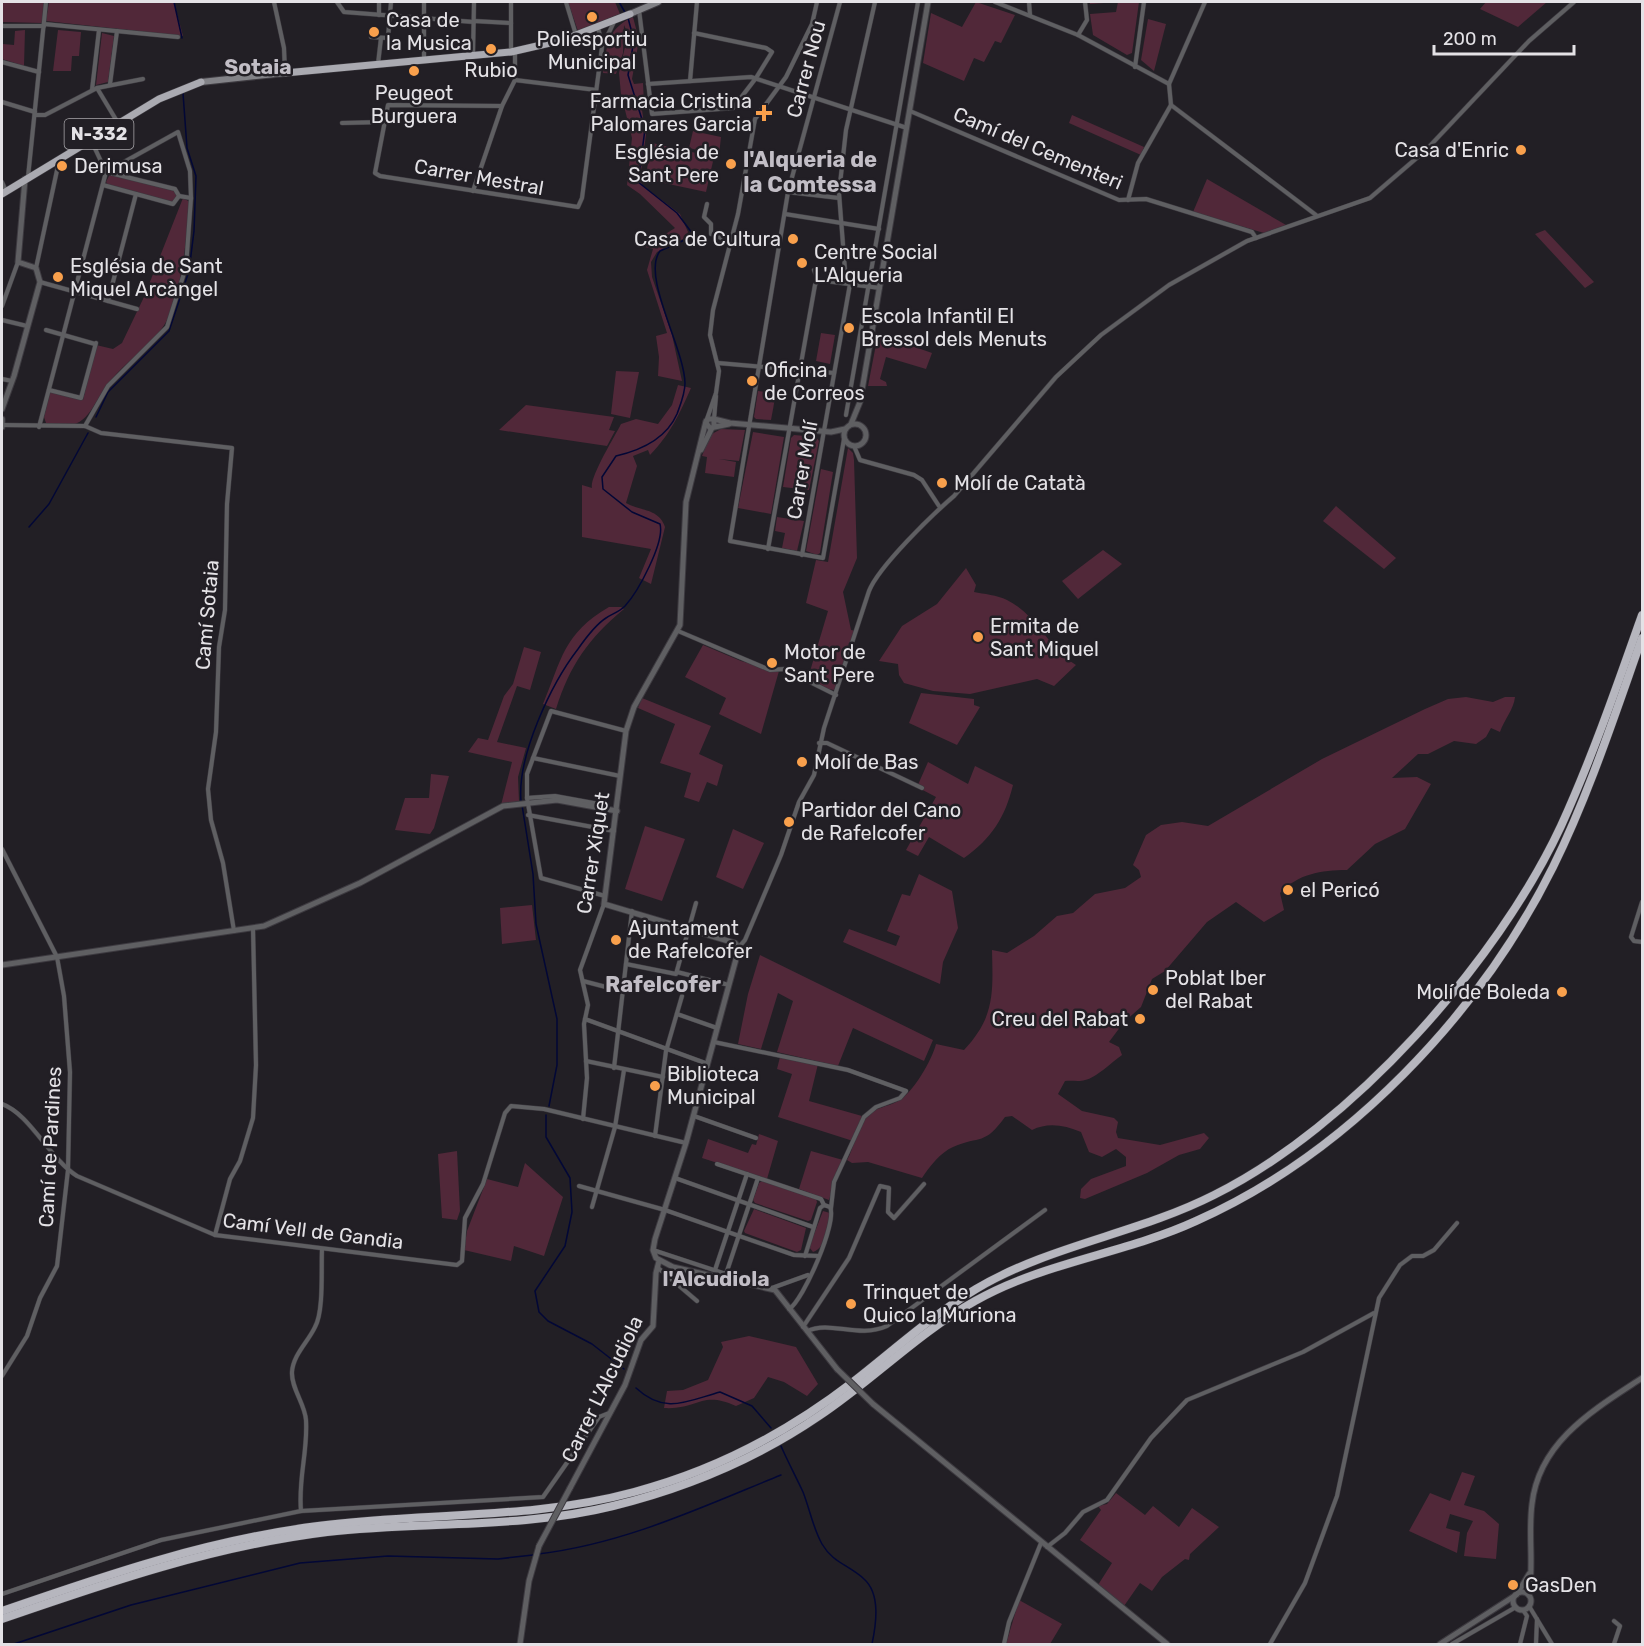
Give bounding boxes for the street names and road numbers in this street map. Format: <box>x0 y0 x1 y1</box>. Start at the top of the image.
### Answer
street label: Carrer Nou <box>781 18 831 120</box>
street label: Camí del Cementeri <box>950 101 1126 195</box>
road number: N-332 <box>64 119 134 149</box>
street label: Carrer Mestral <box>412 154 546 200</box>
street label: Carrer Molí <box>782 418 823 521</box>
street label: Camí Sotaia <box>190 559 224 671</box>
street label: Carrer Xiquet <box>572 790 615 916</box>
street label: Camí de Pardines <box>34 1066 66 1228</box>
street label: Camí Vell de Gandia <box>221 1208 405 1254</box>
street label: Carrer L'Alcudiola <box>556 1312 648 1466</box>

